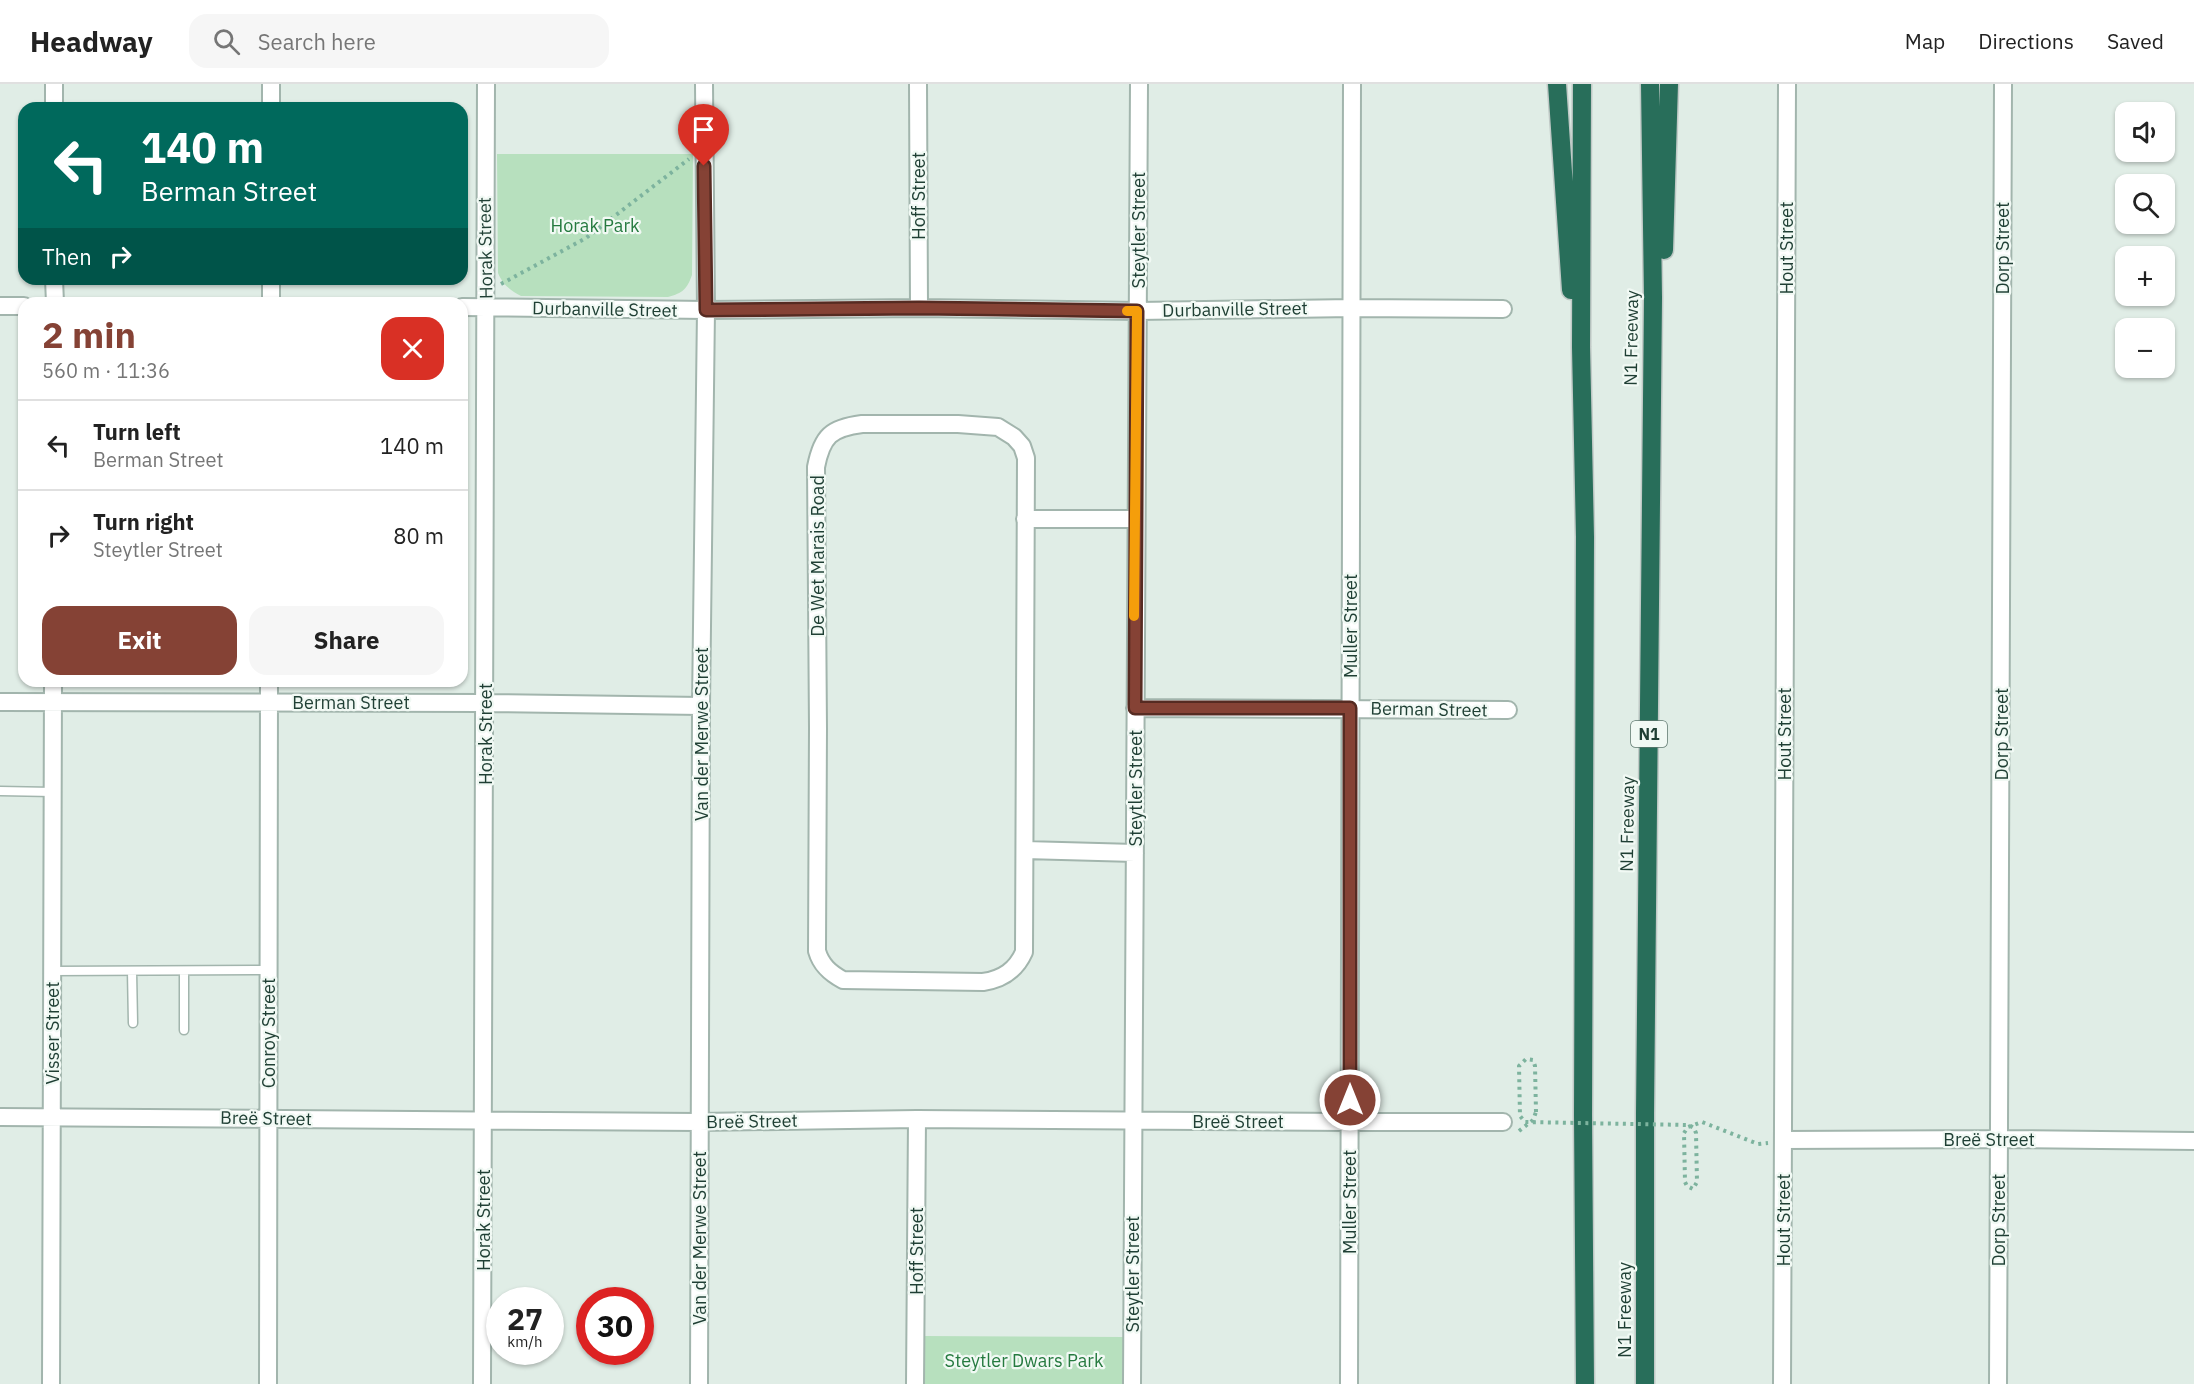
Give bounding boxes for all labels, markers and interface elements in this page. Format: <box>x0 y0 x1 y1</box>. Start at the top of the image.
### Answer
search box <box>189 14 609 68</box>
text: Headway <box>30 23 153 60</box>
icon: search <box>210 25 243 58</box>
text: Search here <box>258 27 376 56</box>
text: Map <box>1905 27 1945 55</box>
text: Directions <box>1978 27 2074 55</box>
text: Saved <box>2107 27 2164 55</box>
map controls <box>2115 102 2175 378</box>
button: sound <box>2115 102 2175 162</box>
pin <box>678 104 729 166</box>
icon: arrive <box>687 113 720 146</box>
text: 140 m <box>141 120 264 175</box>
icon: left <box>42 126 120 204</box>
street label: Hoff Street <box>907 152 930 240</box>
street label: Steytler Street <box>1127 172 1150 288</box>
text: Berman Street <box>141 173 317 208</box>
button: search <box>2115 174 2175 234</box>
street label: Horak Street <box>473 197 497 299</box>
street label: Hout Street <box>1775 202 1798 294</box>
street label: Dorp Street <box>1991 202 2014 294</box>
park label: Horak Park <box>550 214 640 237</box>
icon: right <box>104 240 137 273</box>
text: Then <box>42 242 92 271</box>
button: + <box>2115 246 2175 306</box>
street label: N1 Freeway <box>1619 290 1643 386</box>
street label: Durbanville Street <box>532 296 678 322</box>
street label: Durbanville Street <box>1162 296 1308 322</box>
text: 2 min <box>42 311 136 358</box>
button: close <box>381 317 444 380</box>
button: − <box>2115 318 2175 378</box>
text: 560 m · 11:36 <box>42 357 170 384</box>
text: Turn left <box>93 417 181 446</box>
icon: left <box>42 429 75 462</box>
text: 140 m <box>380 431 444 460</box>
text: Berman Street <box>93 446 223 473</box>
street label: De Wet Marais Road <box>806 475 829 637</box>
text: Turn right <box>93 507 194 536</box>
icon: right <box>42 519 75 552</box>
text: 80 m <box>393 521 444 550</box>
text: Steytler Street <box>93 536 223 563</box>
street label: Muller Street <box>1339 574 1362 678</box>
button: Exit <box>42 606 237 675</box>
button: Share <box>249 606 444 675</box>
street label: Van der Merwe Street <box>690 647 713 821</box>
street label: Horak Street <box>474 683 497 785</box>
street label: Hout Street <box>1773 688 1796 780</box>
street label: Dorp Street <box>1990 688 2013 780</box>
street label: Berman Street <box>292 691 410 714</box>
street label: Berman Street <box>1370 696 1488 722</box>
road number: N1 <box>1631 721 1667 747</box>
street label: Steytler Street <box>1124 730 1147 846</box>
street label: N1 Freeway <box>1615 776 1639 872</box>
street label: Conroy Street <box>257 978 280 1088</box>
street label: Visser Street <box>41 982 64 1085</box>
position arrow <box>1318 1068 1382 1132</box>
street label: Breë Street <box>220 1106 312 1130</box>
street label: Breë Street <box>706 1109 798 1133</box>
street label: Breë Street <box>1192 1110 1284 1133</box>
street label: Breë Street <box>1943 1128 2035 1151</box>
street label: Muller Street <box>1338 1150 1361 1254</box>
street label: Van der Merwe Street <box>688 1151 711 1325</box>
street label: Horak Street <box>472 1169 495 1271</box>
street label: Hout Street <box>1772 1174 1795 1266</box>
street label: Dorp Street <box>1987 1174 2010 1266</box>
street label: Hoff Street <box>905 1207 928 1295</box>
street label: Steytler Street <box>1121 1216 1144 1332</box>
street label: N1 Freeway <box>1613 1262 1636 1358</box>
speed limit sign: 30 <box>576 1287 654 1365</box>
text: 27 <box>507 1299 543 1338</box>
text: km/h <box>507 1332 543 1351</box>
park label: Steytler Dwars Park <box>945 1349 1104 1372</box>

